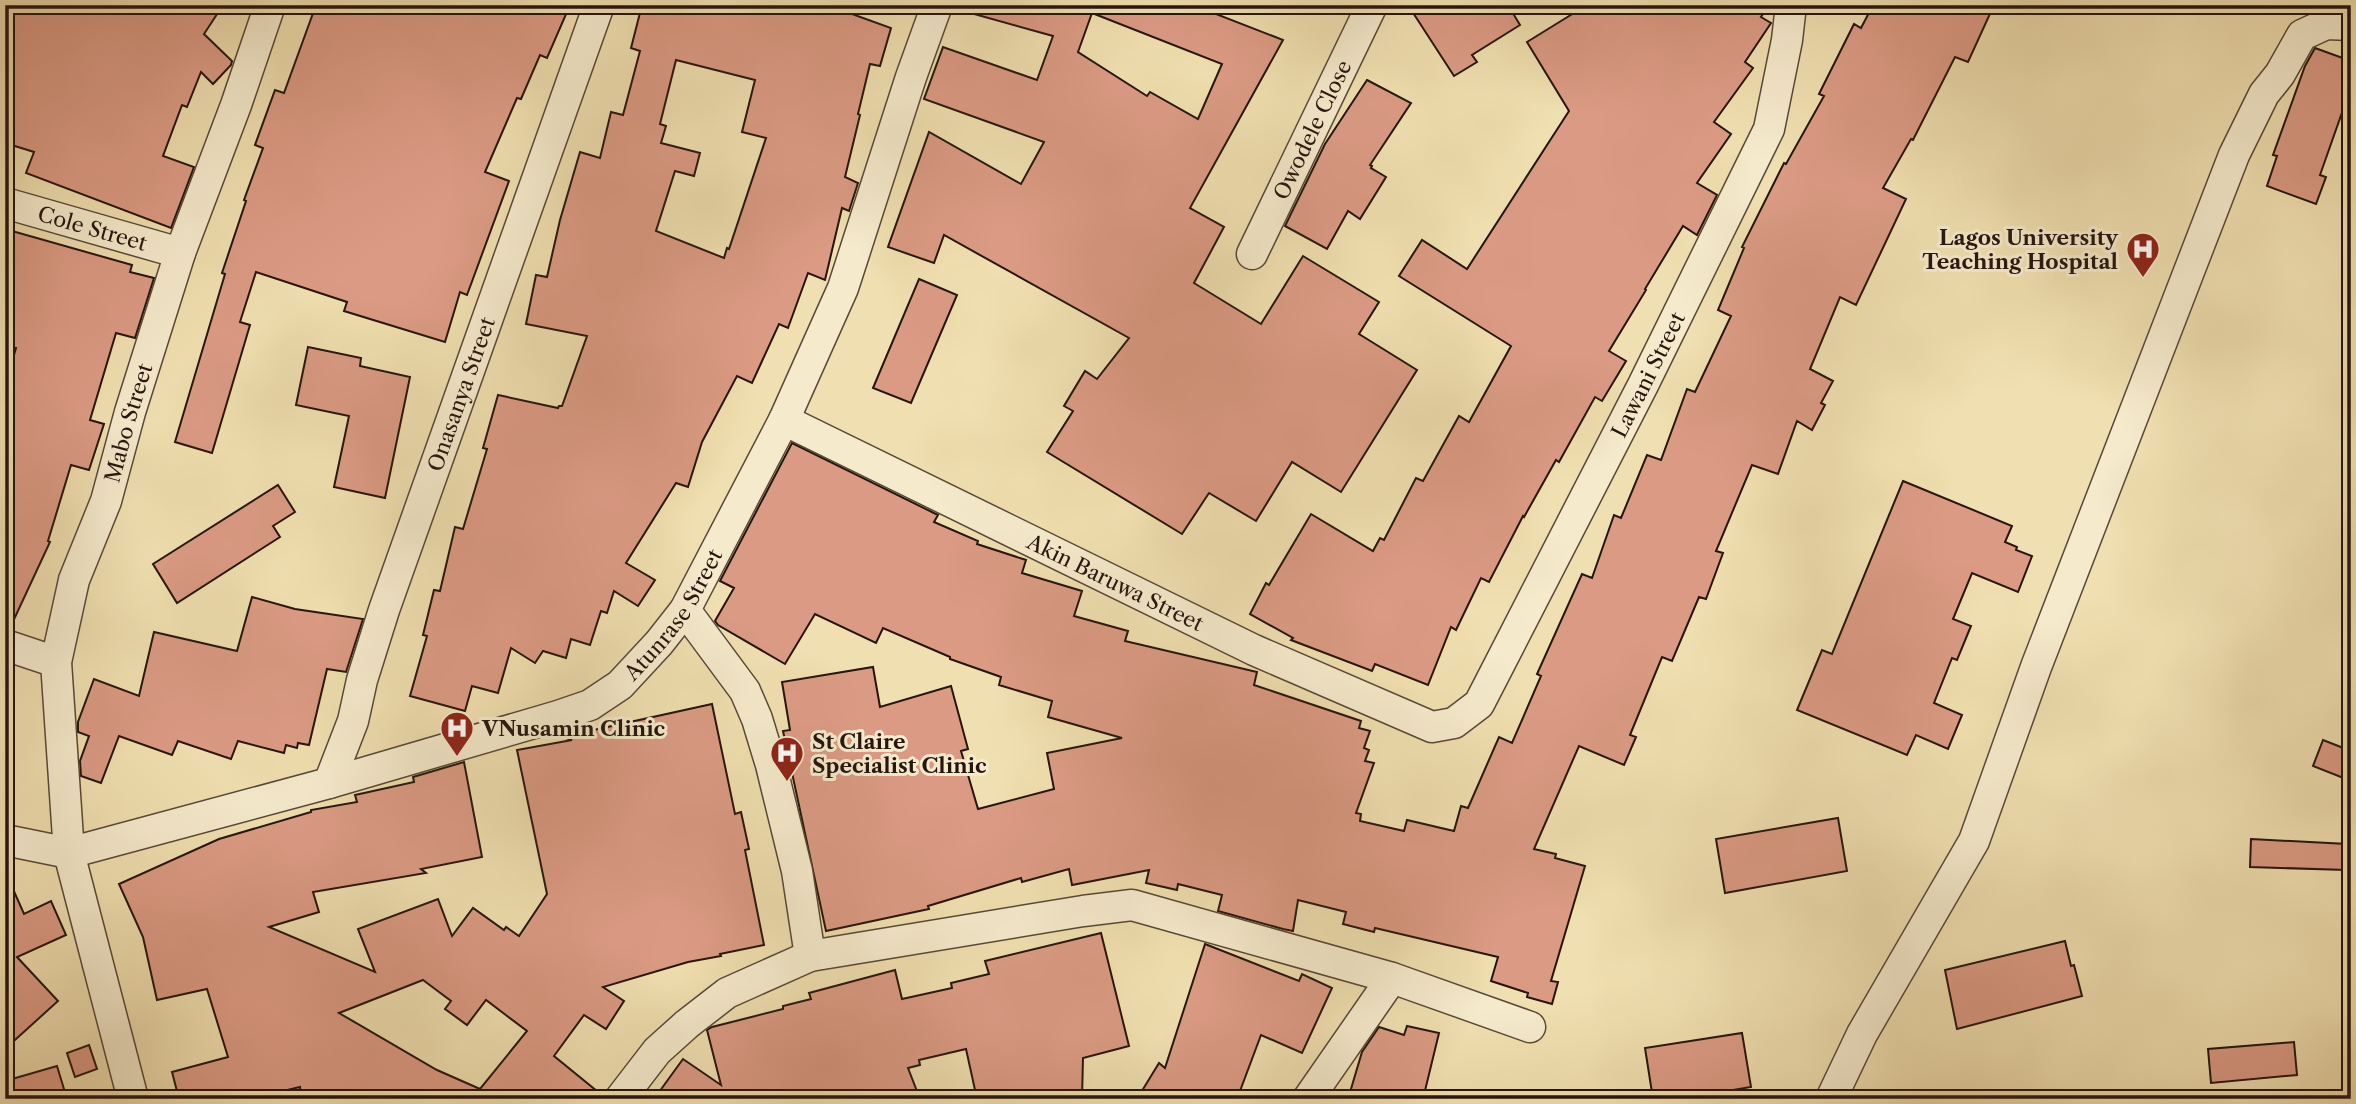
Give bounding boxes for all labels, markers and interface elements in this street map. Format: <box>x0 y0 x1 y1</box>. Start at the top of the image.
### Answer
street label: Owodele Close <box>1268 56 1356 203</box>
street label: Cole Street <box>35 201 150 256</box>
place label: Lagos University Teaching Hospital <box>1922 225 2119 274</box>
hospital icon: Lagos University Teaching Hospital <box>2124 230 2162 279</box>
street label: Lawani Street <box>1606 307 1690 441</box>
street label: Onasanya Street <box>422 313 500 474</box>
street label: Mabo Street <box>99 360 157 485</box>
street label: Akin Baruwa Street <box>1022 528 1208 636</box>
street label: Atunrase Street <box>618 544 727 686</box>
hospital icon: VNusamin Clinic <box>438 709 476 758</box>
place label: VNusamin Clinic <box>481 716 666 741</box>
place label: St Claire Specialist Clinic <box>812 729 987 778</box>
hospital icon: St Claire Specialist Clinic <box>768 734 806 783</box>

